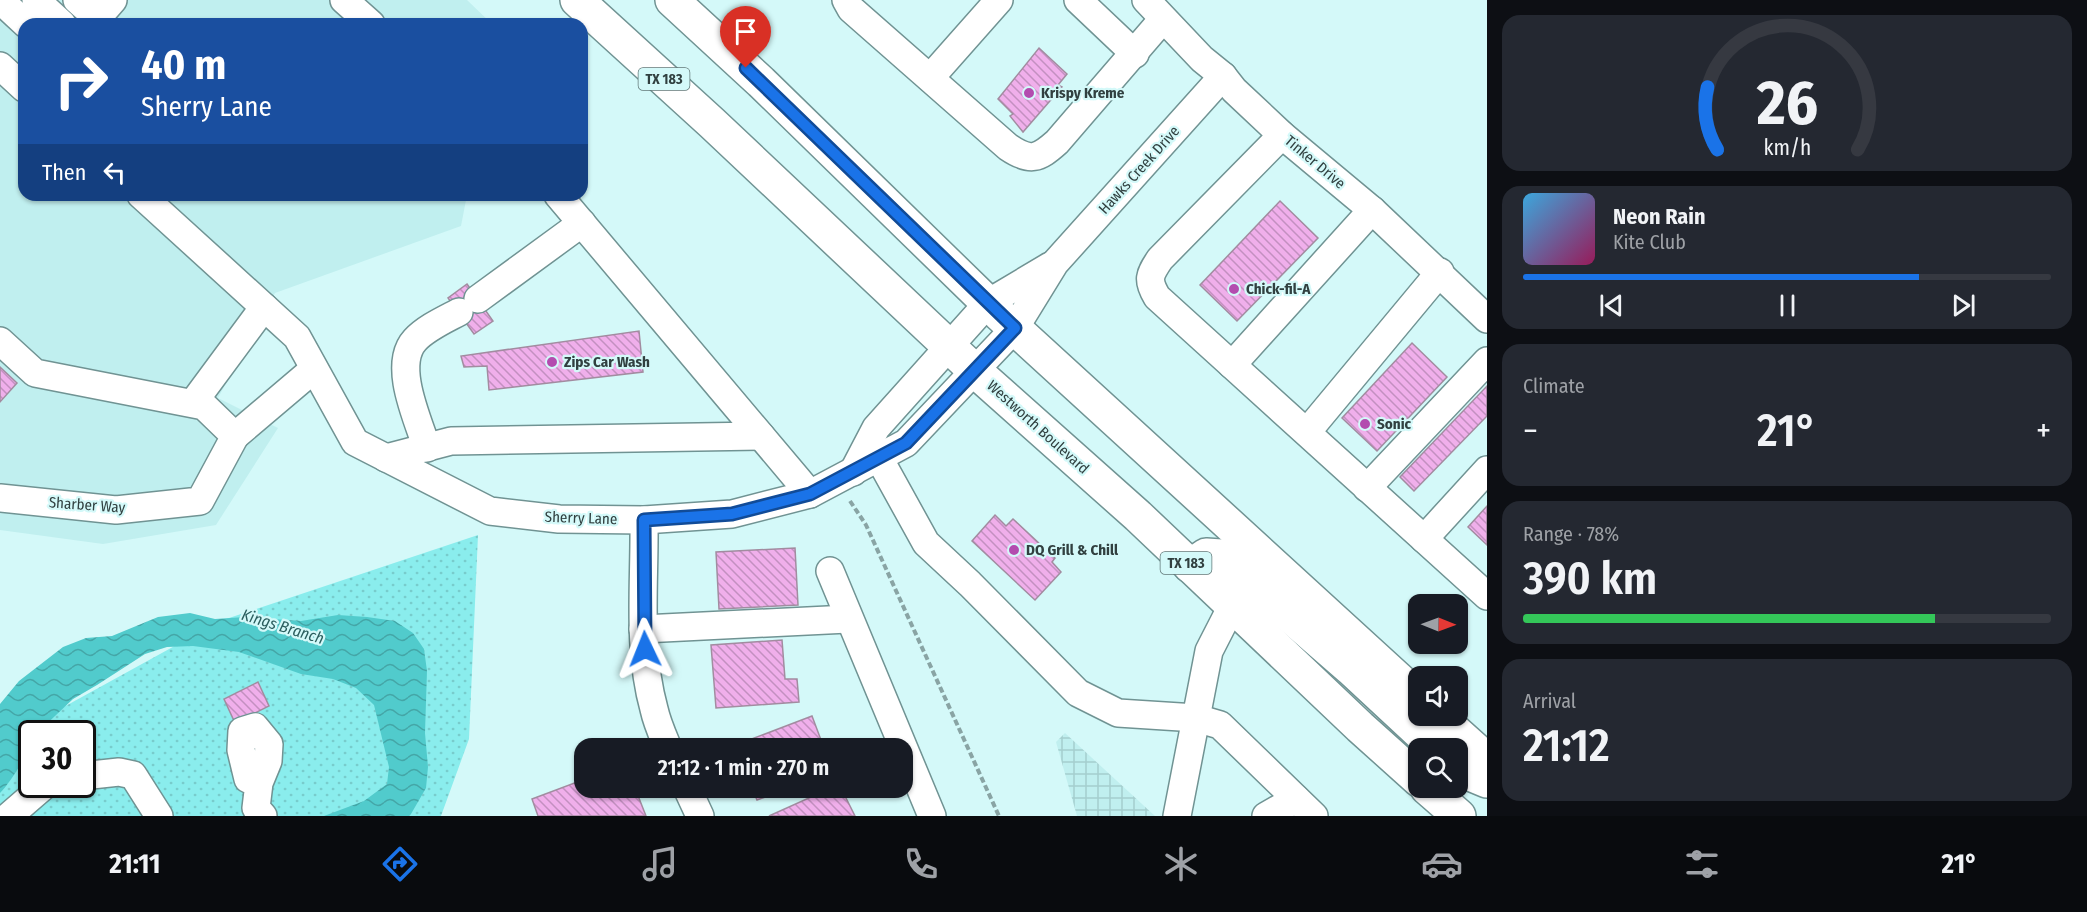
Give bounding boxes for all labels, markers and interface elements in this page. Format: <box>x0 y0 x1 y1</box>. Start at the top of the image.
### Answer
pin <box>720 6 771 68</box>
icon: arrive <box>729 15 762 48</box>
text: 40 m <box>141 40 226 90</box>
icon: right <box>42 42 120 120</box>
text: 26 <box>1755 66 1818 141</box>
road number: TX 183 <box>638 68 690 90</box>
place label: Krispy Kreme <box>1041 84 1125 102</box>
marker: Krispy Kreme <box>1022 86 1036 100</box>
text: Sherry Lane <box>141 91 272 123</box>
street label: Hawks Creek Drive <box>1095 122 1183 218</box>
street label: Tinker Drive <box>1281 132 1349 192</box>
text: km/h <box>1763 135 1811 161</box>
icon: left <box>98 156 131 189</box>
text: Then <box>42 159 86 186</box>
text: Neon Rain <box>1613 203 1706 230</box>
text: Kite Club <box>1613 230 1686 254</box>
place label: Chick-fil-A <box>1246 280 1311 298</box>
marker: Chick-fil-A <box>1227 282 1241 296</box>
icon: previous <box>1595 289 1628 322</box>
icon: pause <box>1771 289 1804 322</box>
icon: next <box>1947 289 1980 322</box>
place label: Zips Car Wash <box>564 353 650 371</box>
marker: Zips Car Wash <box>545 355 559 369</box>
text: Climate <box>1523 374 1585 398</box>
street label: Westworth Boulevard <box>983 377 1093 477</box>
text: 21° <box>1757 404 1817 458</box>
text: − <box>1523 411 1538 451</box>
text: + <box>2036 411 2051 451</box>
place label: Sonic <box>1377 415 1412 433</box>
marker: Sonic <box>1358 417 1372 431</box>
street label: Sharber Way <box>48 493 126 517</box>
street label: Sherry Lane <box>544 508 618 528</box>
text: Range · 78% <box>1523 522 1619 546</box>
place label: DQ Grill & Chill <box>1026 541 1119 559</box>
marker: DQ Grill & Chill <box>1007 543 1021 557</box>
road number: TX 183 <box>1160 552 1212 574</box>
text: 390 km <box>1523 552 1657 606</box>
north arrow <box>1408 594 1468 654</box>
map controls <box>1408 594 1468 798</box>
water label: Kings Branch <box>239 605 326 648</box>
position arrow <box>613 617 677 681</box>
button: sound <box>1408 666 1468 726</box>
text: Arrival <box>1523 689 1576 713</box>
text: 21:12 <box>1523 719 1610 773</box>
speed limit sign: 30 <box>18 720 96 798</box>
button: search <box>1408 738 1468 798</box>
text: 21:12 · 1 min · 270 m <box>658 754 829 781</box>
icon: directions <box>379 843 421 885</box>
icon: music <box>639 843 681 885</box>
icon: phone <box>900 843 942 885</box>
icon: climate <box>1160 843 1202 885</box>
icon: car <box>1421 843 1463 885</box>
icon: filters <box>1681 843 1723 885</box>
text: 21:11 <box>109 848 160 880</box>
text: 21° <box>1942 848 1978 880</box>

